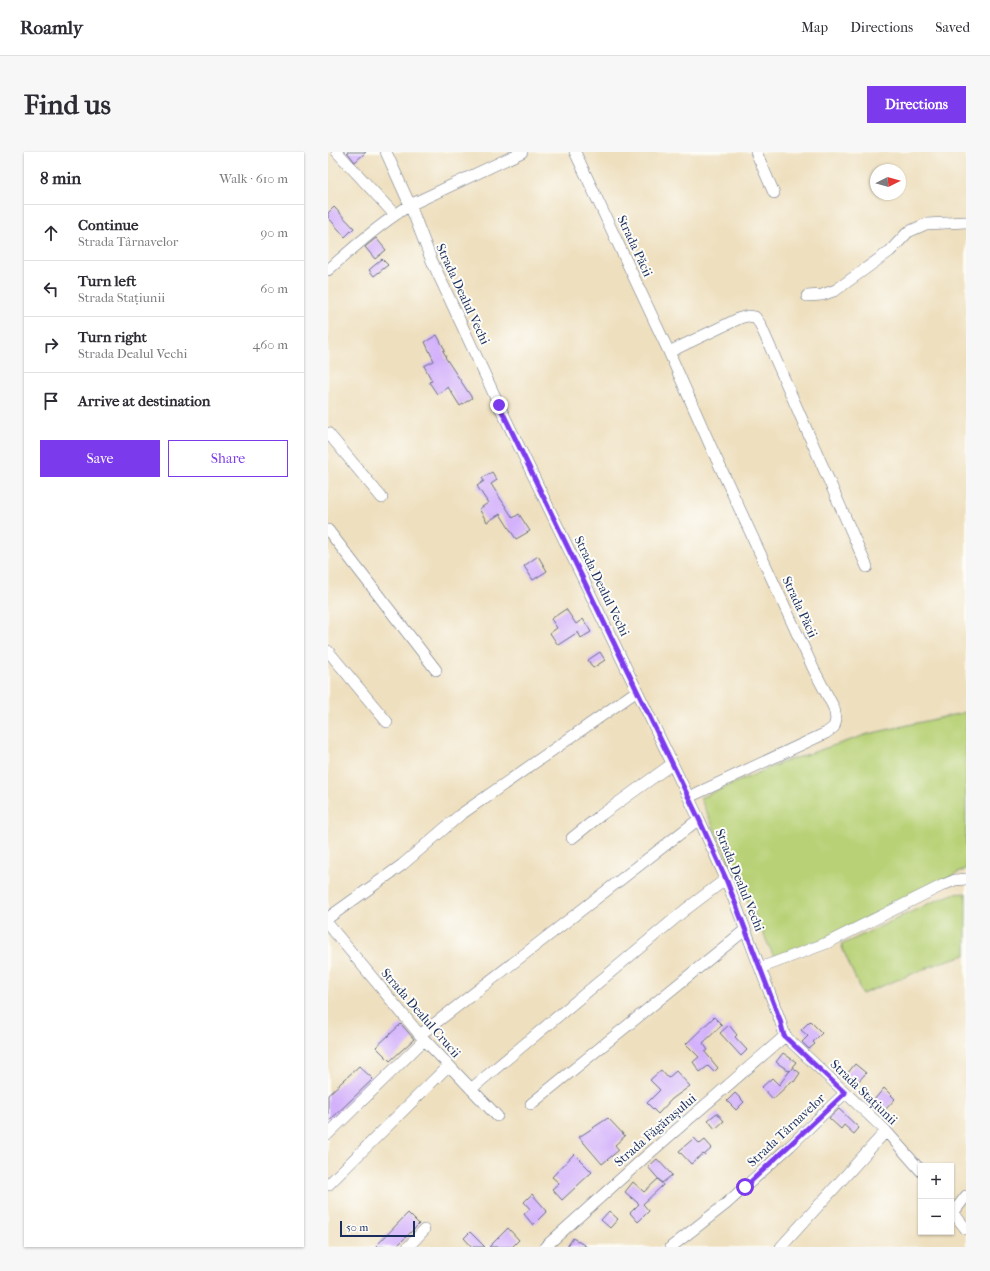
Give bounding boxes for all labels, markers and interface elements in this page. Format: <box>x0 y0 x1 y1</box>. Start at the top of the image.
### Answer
text: Roamly <box>20 17 83 39</box>
text: Map <box>801 19 828 36</box>
text: Directions <box>850 19 913 36</box>
text: Saved <box>935 19 970 36</box>
button: Directions <box>867 86 966 123</box>
text: Find us <box>24 88 111 121</box>
north arrow <box>870 164 906 200</box>
text: 8 min <box>40 168 81 188</box>
text: Walk · 610 m <box>219 171 288 186</box>
street label: Strada Păcii <box>614 213 656 279</box>
text: Continue <box>78 216 138 234</box>
icon: ahead <box>40 222 62 244</box>
text: 90 m <box>260 225 288 240</box>
text: Strada Târnavelor <box>78 234 178 249</box>
street label: Strada Dealul Vechi <box>433 241 493 347</box>
text: Turn left <box>78 272 136 290</box>
icon: left <box>40 278 62 300</box>
text: 60 m <box>260 281 288 296</box>
text: Strada Stațiunii <box>78 290 165 305</box>
text: Turn right <box>78 328 147 346</box>
icon: right <box>40 334 62 356</box>
text: 460 m <box>253 337 288 352</box>
text: Strada Dealul Vechi <box>78 346 187 361</box>
icon: arrive <box>40 390 62 412</box>
text: Arrive at destination <box>78 392 210 410</box>
route end <box>490 396 508 414</box>
button: Save <box>40 440 160 477</box>
button: Share <box>168 440 288 477</box>
street label: Strada Dealul Vechi <box>571 534 633 639</box>
street label: Strada Păcii <box>779 574 821 640</box>
street label: Strada Dealul Vechi <box>713 826 767 934</box>
street label: Strada Dealul Crucii <box>378 965 464 1061</box>
street label: Strada Stațiunii <box>827 1056 901 1128</box>
street label: Strada Făgărașului <box>611 1090 699 1169</box>
street label: Strada Târnavelor <box>744 1090 828 1170</box>
map controls <box>918 1163 954 1235</box>
button: + <box>918 1163 954 1199</box>
route start <box>736 1178 754 1196</box>
button: − <box>918 1199 954 1235</box>
scale bar <box>340 1219 415 1238</box>
text: 50 m <box>346 1221 368 1234</box>

